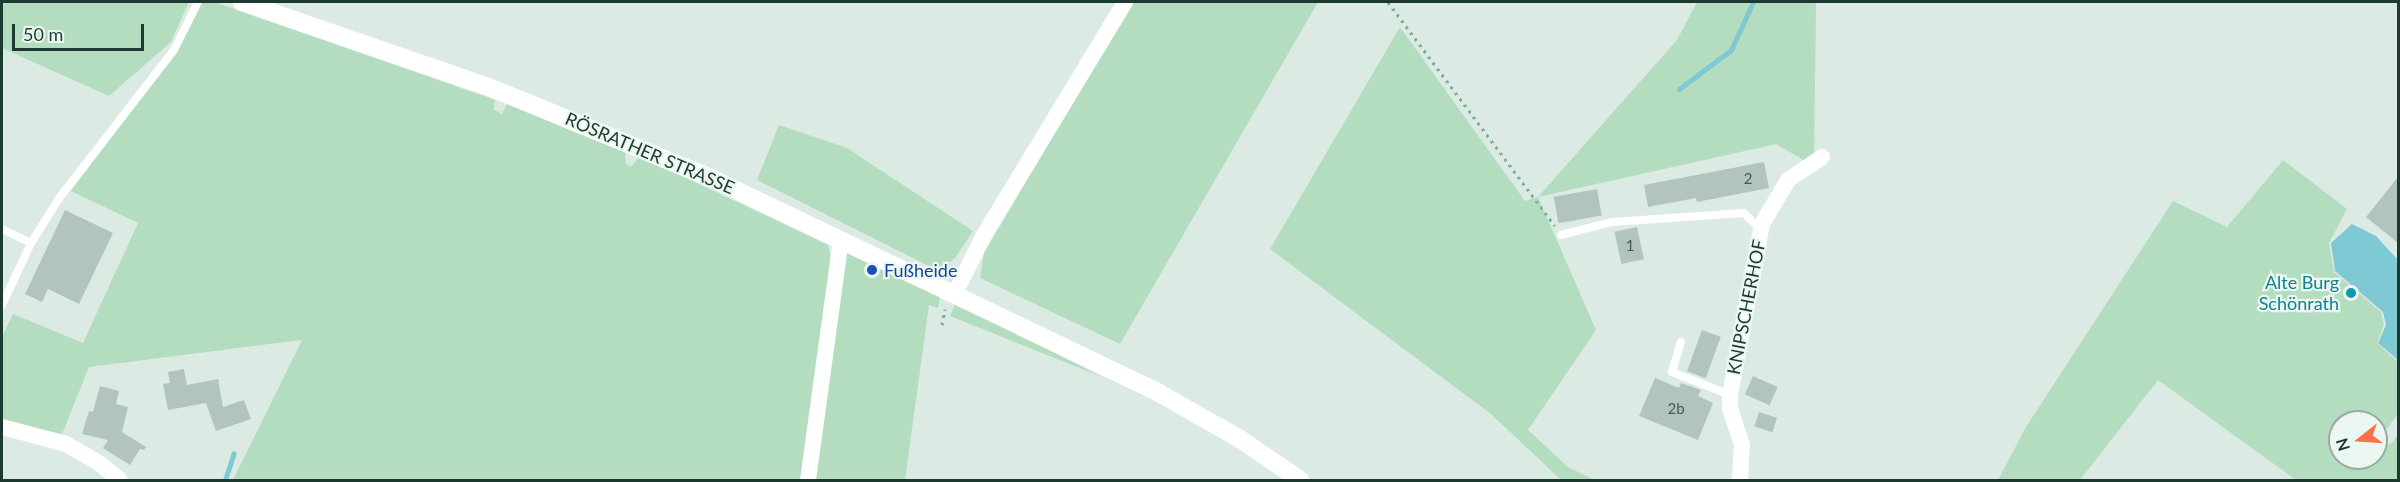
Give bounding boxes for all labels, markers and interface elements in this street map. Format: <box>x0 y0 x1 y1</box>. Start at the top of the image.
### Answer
scale bar <box>15 12 147 50</box>
text: 50 m <box>23 23 63 45</box>
street label: RÖSRATHER STRASSE <box>562 108 738 198</box>
house number: 2 <box>1744 170 1752 188</box>
house number: 1 <box>1626 237 1634 255</box>
street label: KNIPSCHERHOF <box>1722 238 1770 376</box>
place label: Fußheide <box>884 259 957 281</box>
marker: Fußheide <box>865 263 879 277</box>
place label: Alte Burg Schönrath <box>2259 272 2339 314</box>
marker: Alte Burg Schönrath <box>2344 286 2358 300</box>
house number: 2b <box>1667 400 1685 418</box>
north arrow <box>2328 410 2388 470</box>
text: N <box>2331 436 2353 454</box>

